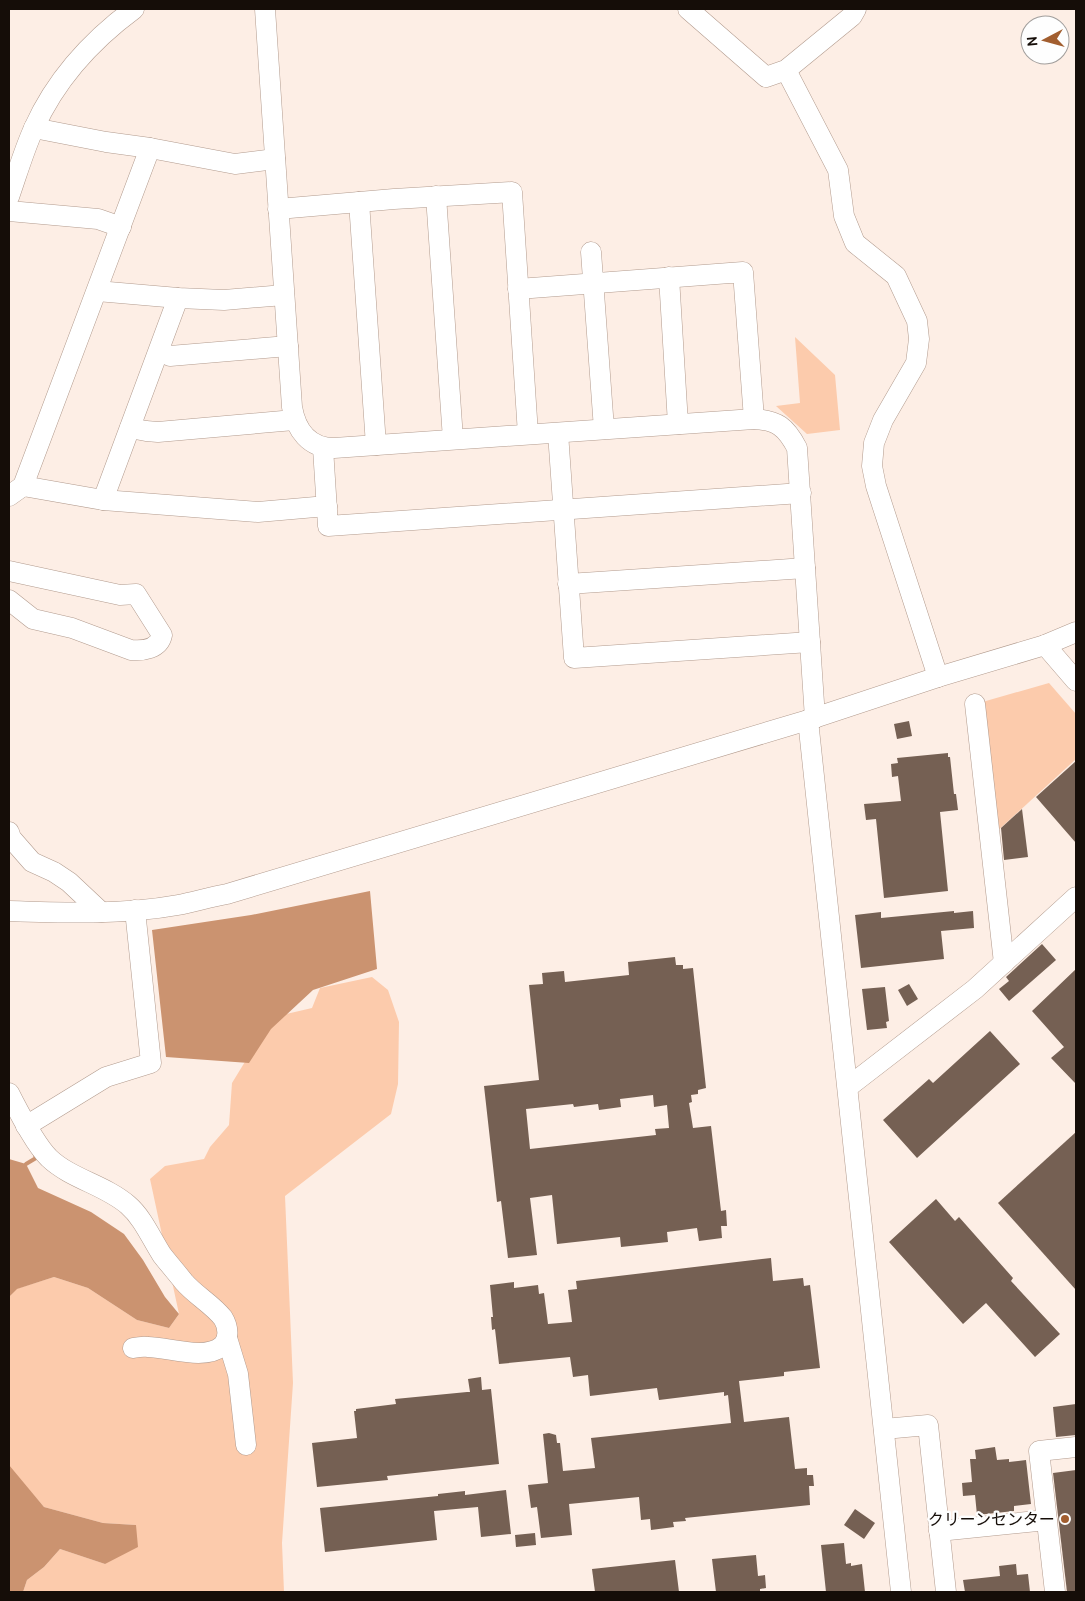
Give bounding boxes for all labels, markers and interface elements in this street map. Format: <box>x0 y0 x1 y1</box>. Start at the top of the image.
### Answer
north arrow <box>1020 15 1070 65</box>
text: N <box>1023 35 1042 47</box>
place label: クリーンセンター <box>928 1510 1055 1529</box>
marker: クリーンセンター <box>1059 1513 1071 1525</box>

